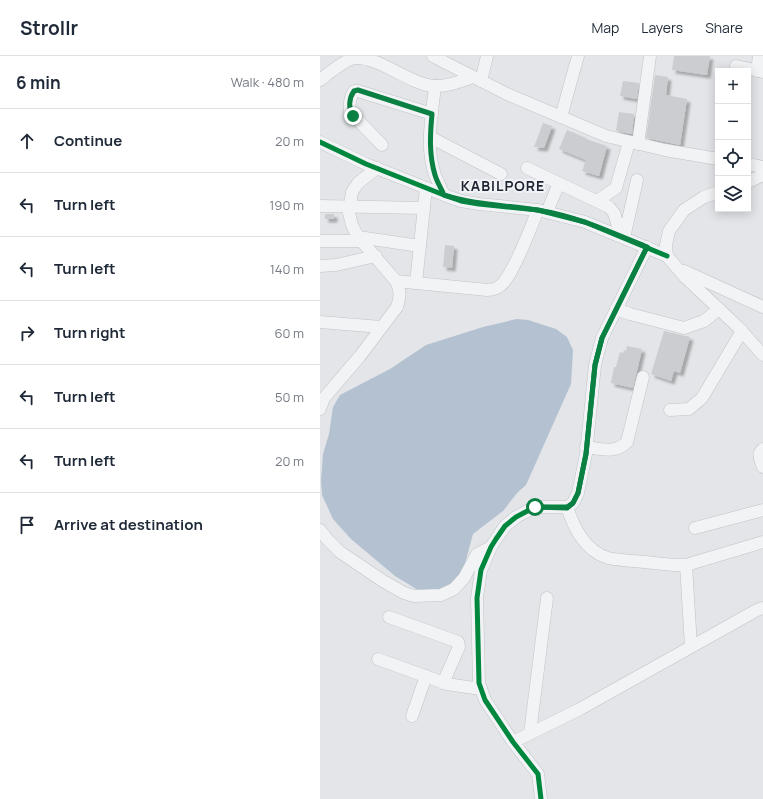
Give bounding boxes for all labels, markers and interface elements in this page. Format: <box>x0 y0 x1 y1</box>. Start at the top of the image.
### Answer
text: Strollr <box>20 15 78 41</box>
text: Map <box>591 18 619 37</box>
text: Layers <box>641 18 683 37</box>
text: Share <box>705 18 743 37</box>
map controls <box>715 68 751 212</box>
button: + <box>715 68 751 104</box>
text: 6 min <box>16 71 61 94</box>
text: Walk · 480 m <box>231 73 304 91</box>
button: − <box>715 104 751 140</box>
route end <box>344 107 362 125</box>
icon: ahead <box>16 130 38 152</box>
text: Continue <box>54 130 122 151</box>
text: 20 m <box>275 132 304 150</box>
button: locate <box>715 140 751 176</box>
district label: KABILPORE <box>461 176 545 195</box>
button: layers <box>715 176 751 212</box>
icon: left <box>16 194 38 216</box>
text: Turn left <box>54 194 116 215</box>
text: 190 m <box>269 196 304 214</box>
icon: left <box>16 258 38 280</box>
text: Turn left <box>54 258 116 279</box>
text: 140 m <box>270 260 304 278</box>
icon: right <box>16 322 38 344</box>
text: Turn right <box>54 322 125 343</box>
text: 60 m <box>274 324 304 342</box>
icon: left <box>16 386 38 408</box>
text: Turn left <box>54 386 116 407</box>
text: 50 m <box>275 388 304 406</box>
icon: left <box>16 450 38 472</box>
text: Turn left <box>54 450 116 471</box>
text: 20 m <box>275 452 304 470</box>
route start <box>526 498 544 516</box>
icon: arrive <box>16 514 38 536</box>
text: Arrive at destination <box>54 514 203 535</box>

